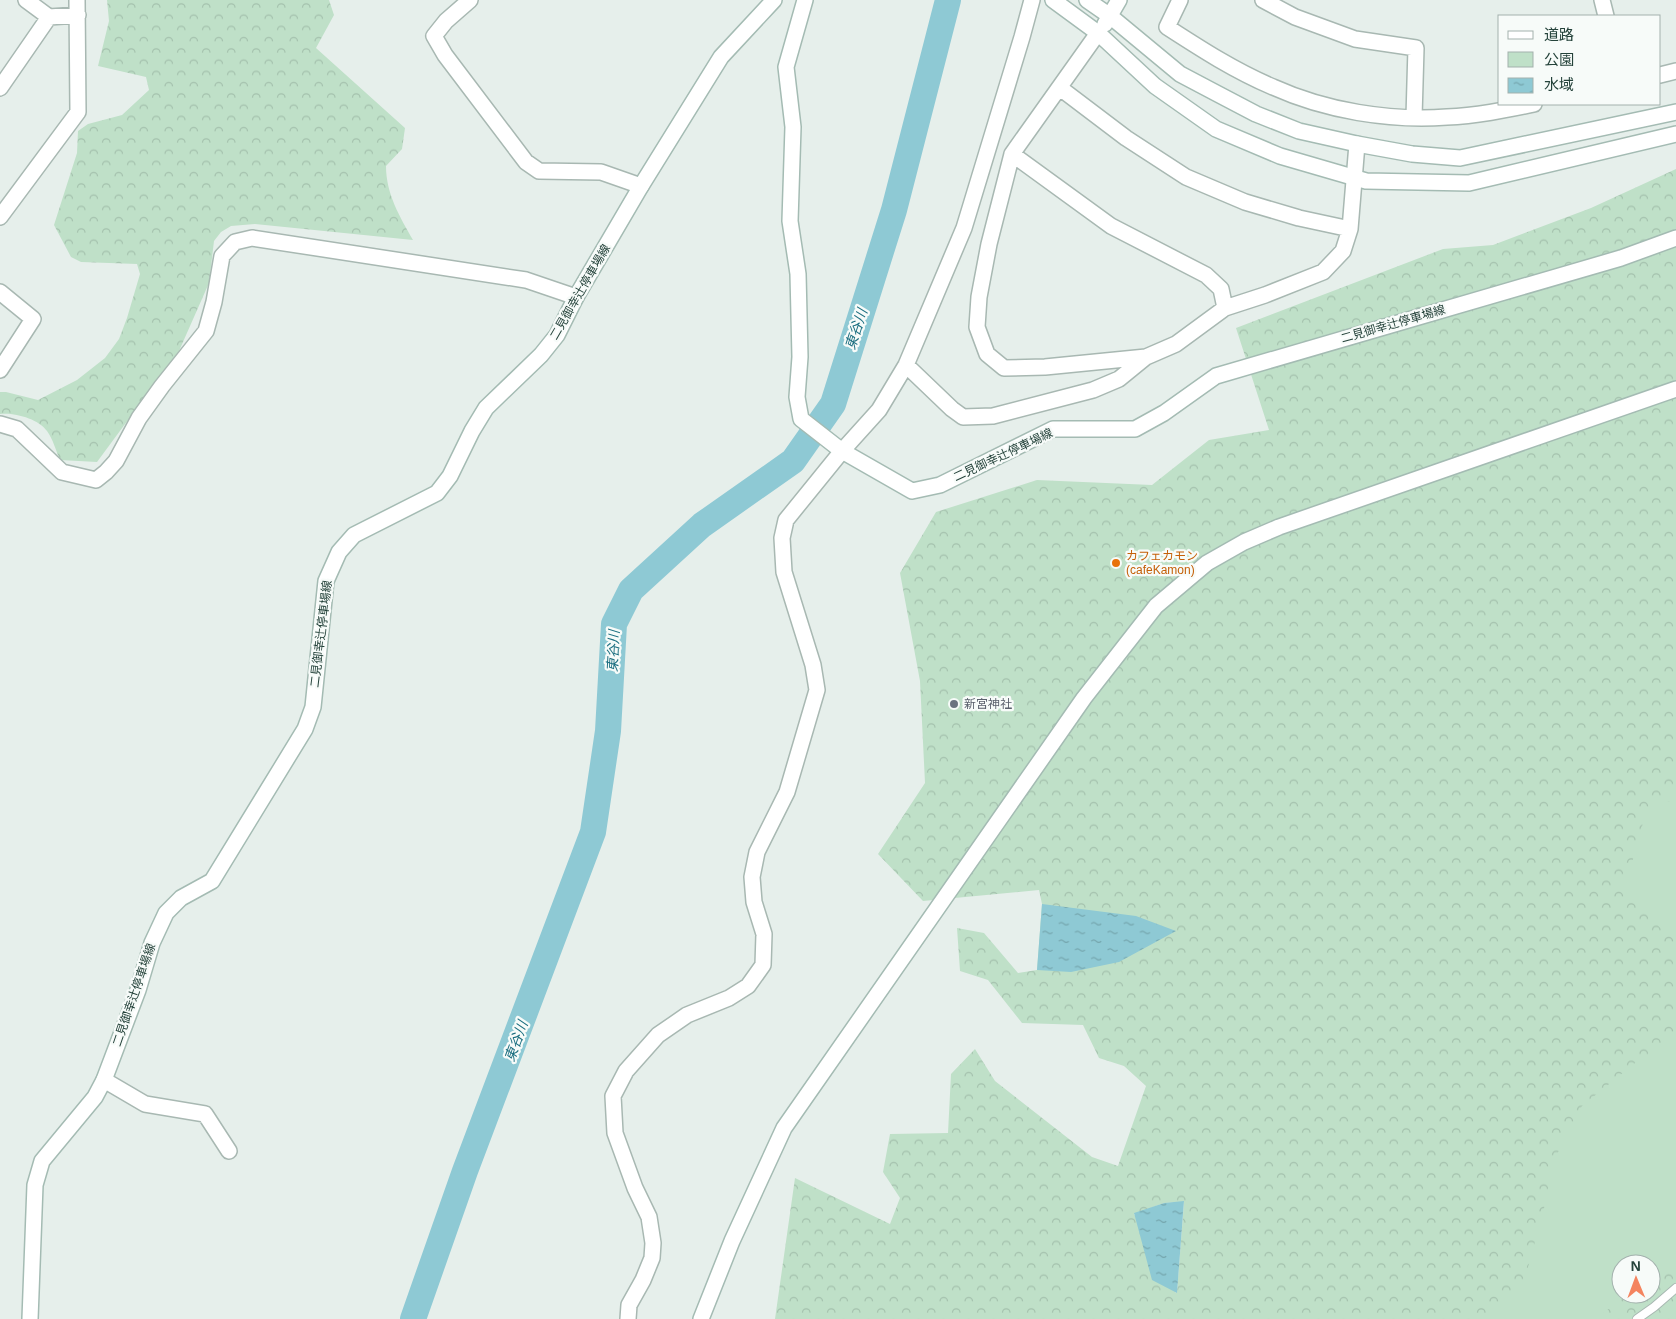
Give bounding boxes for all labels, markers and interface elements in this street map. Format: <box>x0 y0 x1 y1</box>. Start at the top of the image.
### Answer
legend <box>1498 15 1661 105</box>
text: 道路 <box>1544 26 1574 43</box>
text: 公園 <box>1544 51 1574 68</box>
text: 水域 <box>1544 76 1574 93</box>
street label: 二見御幸辻停車場線 <box>547 242 613 342</box>
street label: 二見御幸辻停車場線 <box>1339 302 1447 346</box>
water label: 東谷川 <box>842 305 871 351</box>
street label: 二見御幸辻停車場線 <box>951 426 1055 484</box>
place label: カフェカモン (cafeKamon) <box>1126 549 1198 577</box>
marker: カフェカモン (cafeKamon) <box>1110 557 1122 569</box>
street label: 二見御幸辻停車場線 <box>307 580 335 688</box>
water label: 東谷川 <box>604 628 622 672</box>
place label: 新宮神社 <box>964 697 1012 711</box>
marker: 新宮神社 <box>948 698 960 710</box>
street label: 二見御幸辻停車場線 <box>110 942 158 1048</box>
water label: 東谷川 <box>501 1017 531 1063</box>
north arrow <box>1611 1254 1661 1304</box>
text: N <box>1631 1258 1641 1274</box>

